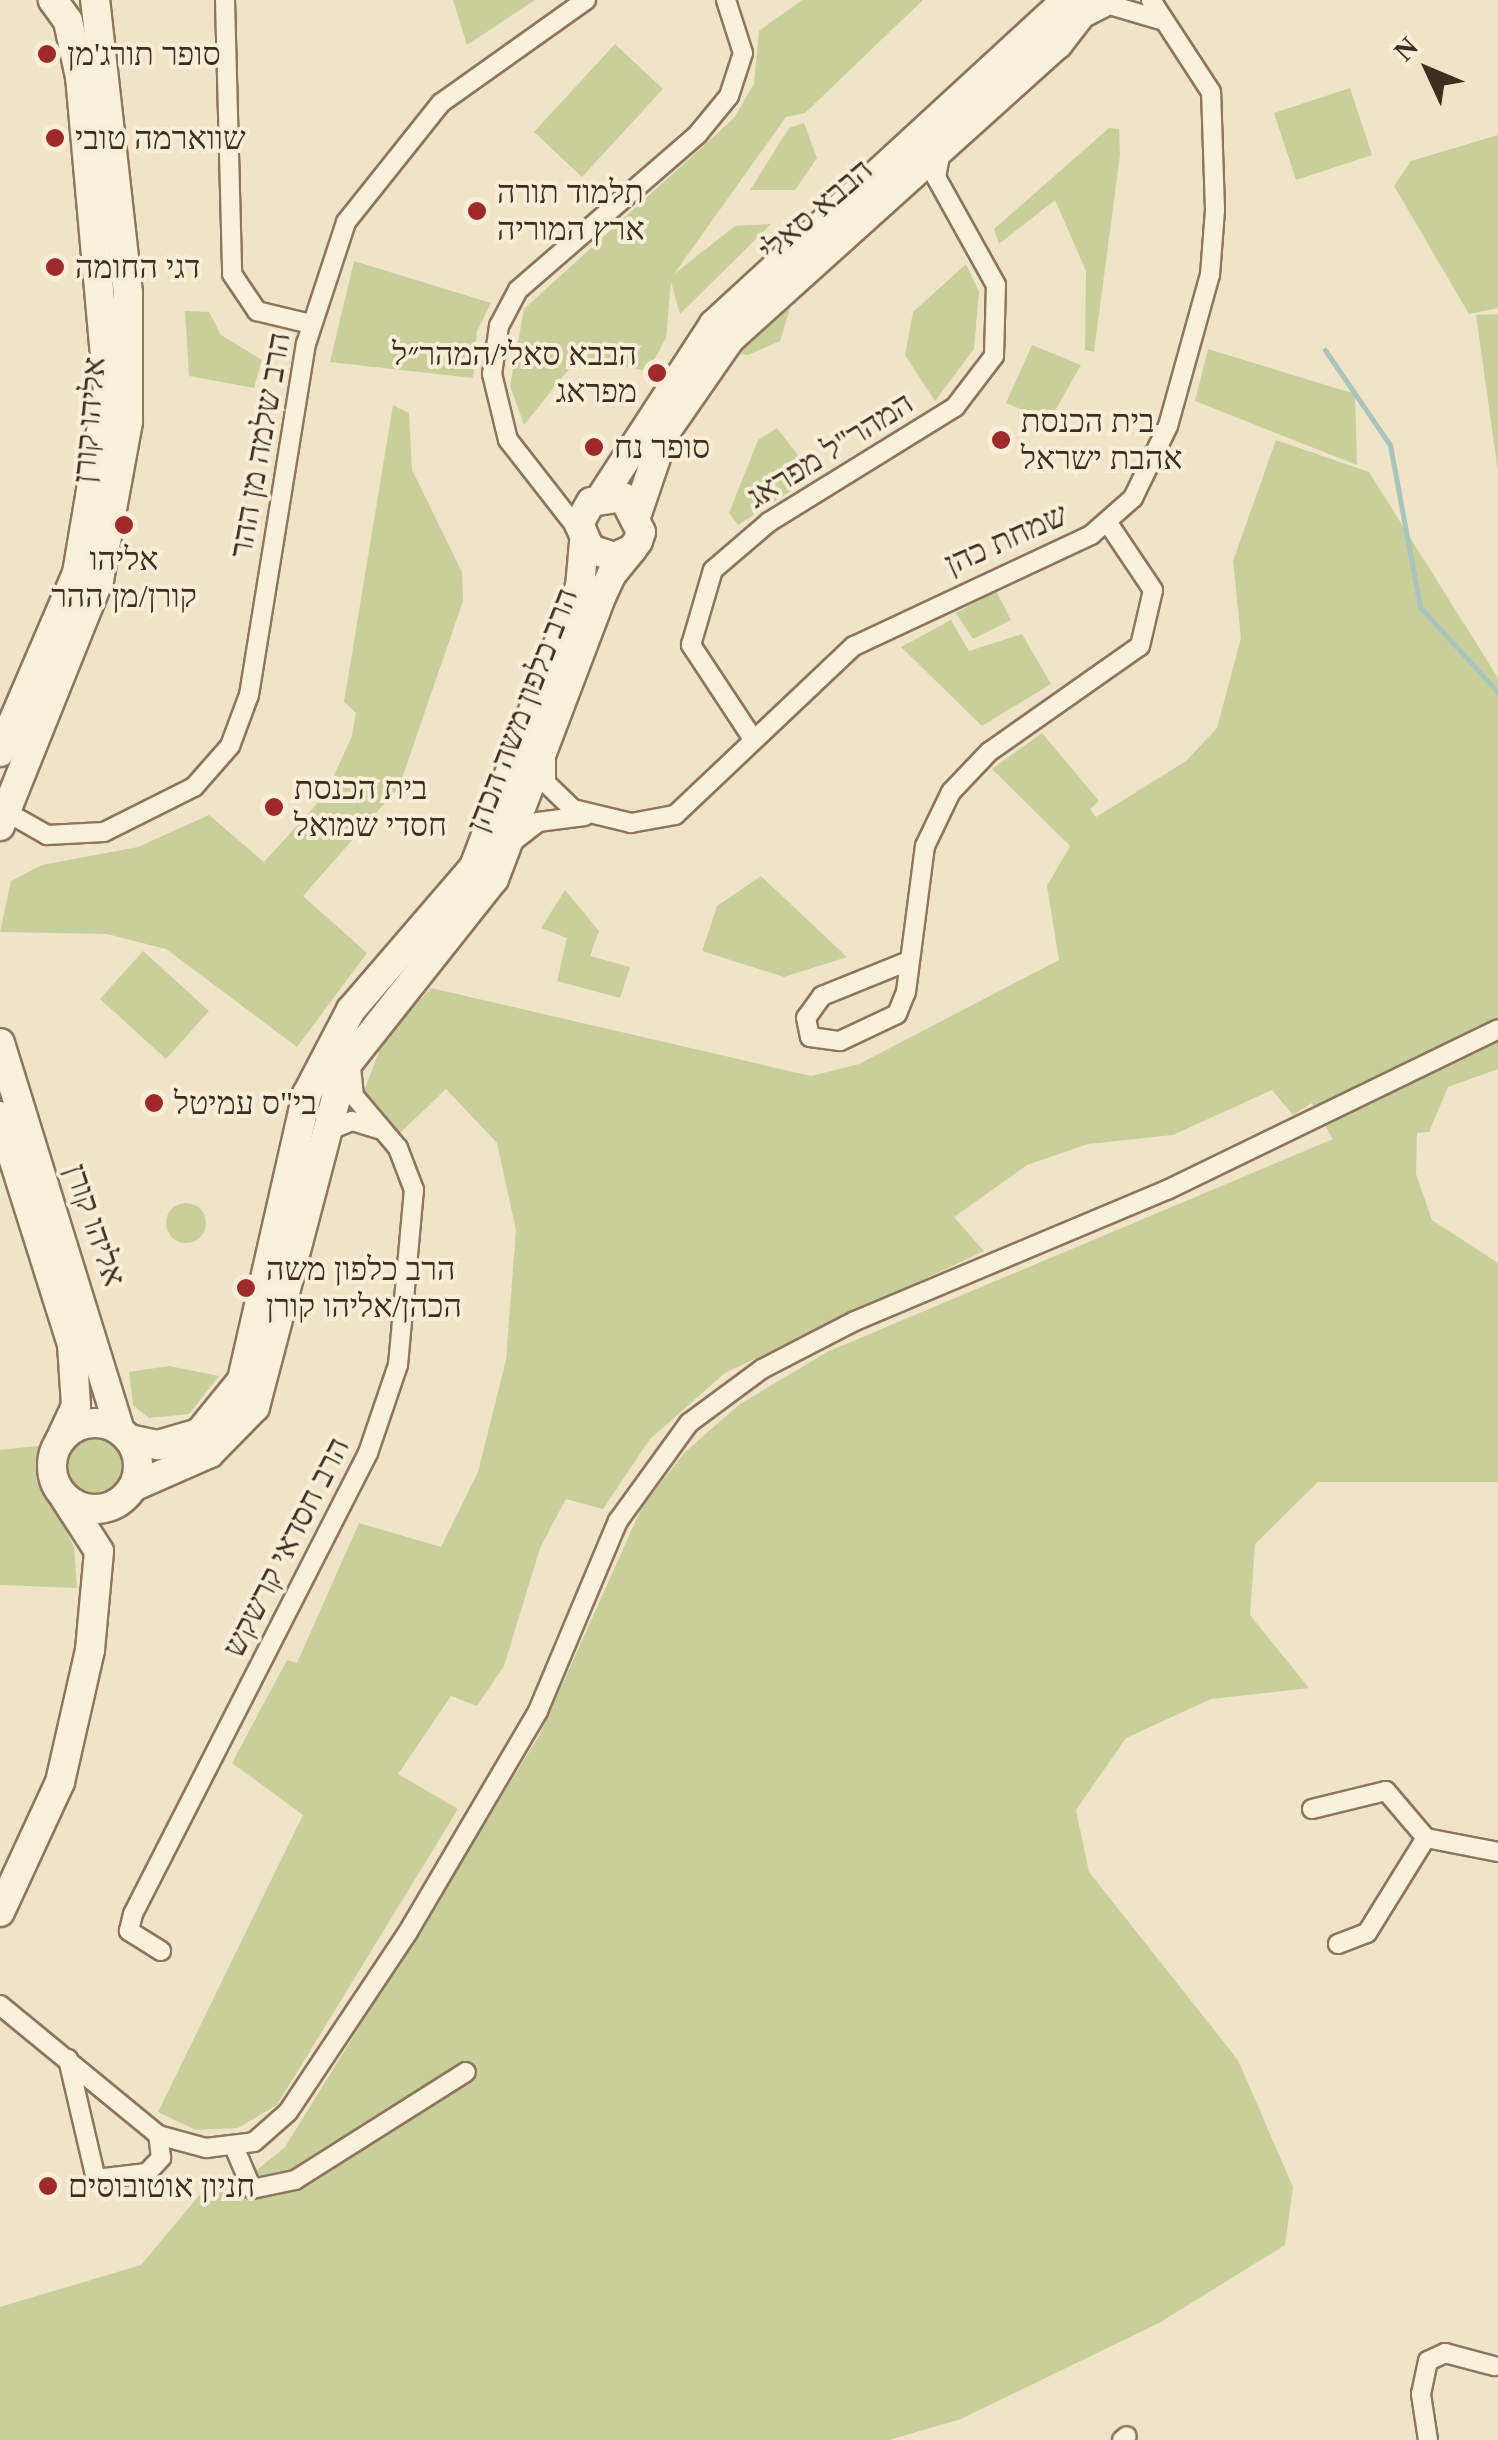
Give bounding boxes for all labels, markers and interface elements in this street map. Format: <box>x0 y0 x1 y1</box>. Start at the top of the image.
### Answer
north arrow <box>1378 20 1478 120</box>
text: N <box>1388 31 1424 67</box>
place label: סופר תורג'מן <box>67 35 221 73</box>
marker: סופר תורג'מן <box>36 43 58 65</box>
place label: שווארמה טובי <box>75 119 246 157</box>
marker: שווארמה טובי <box>44 127 66 149</box>
street label: הבבא סאלי <box>752 150 880 270</box>
place label: תלמוד תורה ארץ המוריה <box>497 174 645 249</box>
marker: תלמוד תורה ארץ המוריה <box>466 200 488 222</box>
place label: דגי החומה <box>75 248 200 286</box>
marker: דגי החומה <box>44 256 66 278</box>
street label: הרב שלמה מן ההר <box>221 329 299 561</box>
place label: הבבא סאלי/המהר״ל מפראג <box>392 336 637 411</box>
street label: אליהו קורן <box>64 355 114 485</box>
marker: הבבא סאלי/המהר״ל מפראג <box>646 362 668 384</box>
street label: המהר"ל מפראג <box>740 384 920 516</box>
place label: בית הכנסת אהבת ישראל <box>1021 403 1182 478</box>
place label: סופר נח <box>614 428 710 466</box>
marker: בית הכנסת אהבת ישראל <box>990 429 1012 451</box>
marker: סופר נח <box>583 436 605 458</box>
street label: שמחת כהן <box>939 495 1073 583</box>
marker: אליהו קורן/מן ההר <box>113 514 135 536</box>
place label: אליהו קורן/מן ההר <box>51 541 197 616</box>
street label: הרב כלפון משה הכהן <box>458 583 586 837</box>
place label: בית הכנסת חסדי שמואל <box>294 770 447 845</box>
marker: בית הכנסת חסדי שמואל <box>263 796 285 818</box>
place label: בי"ס עמיטל <box>174 1084 317 1122</box>
marker: בי"ס עמיטל <box>143 1092 165 1114</box>
street label: אליהו קורן <box>56 1159 134 1291</box>
place label: הרב כלפון משה הכהן/אליהו קורן <box>266 1251 462 1326</box>
marker: הרב כלפון משה הכהן/אליהו קורן <box>235 1277 257 1299</box>
street label: הרב חסדאי קרשקש <box>214 1431 358 1663</box>
place label: חניון אוטובוסים <box>68 2167 255 2205</box>
marker: חניון אוטובוסים <box>37 2175 59 2197</box>

